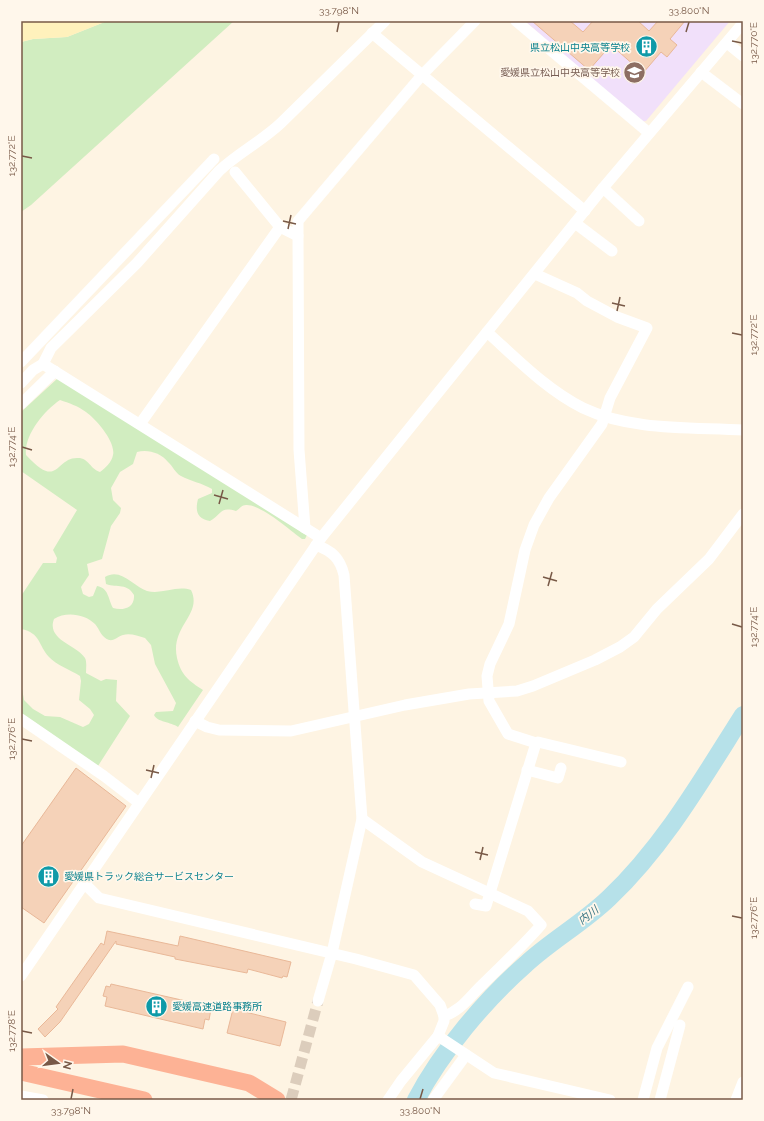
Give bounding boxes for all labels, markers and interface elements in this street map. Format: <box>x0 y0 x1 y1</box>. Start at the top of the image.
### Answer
text: 33.798°N <box>319 5 359 16</box>
text: 33.800°N <box>669 5 709 16</box>
text: 132.770°E <box>748 22 759 64</box>
building icon: 県立松山中央高等学校 <box>633 34 659 60</box>
place label: 県立松山中央高等学校 <box>530 42 630 53</box>
school or university icon: 愛媛県立松山中央高等学校 <box>622 59 648 85</box>
place label: 愛媛県立松山中央高等学校 <box>500 67 620 78</box>
text: 132.772°E <box>6 135 17 177</box>
text: 132.772°E <box>748 314 759 356</box>
text: 132.774°E <box>6 427 17 467</box>
text: 132.774°E <box>748 607 759 647</box>
text: 132.776°E <box>6 718 17 760</box>
building icon: 愛媛県トラック総合サービスセンター <box>36 863 62 889</box>
place label: 愛媛県トラック総合サービスセンター <box>64 871 234 882</box>
text: 132.776°E <box>748 897 759 939</box>
water label: 内川 <box>576 903 602 927</box>
building icon: 愛媛高速道路事務所 <box>143 993 169 1019</box>
place label: 愛媛高速道路事務所 <box>172 1001 262 1012</box>
text: 132.778°E <box>6 1010 17 1052</box>
north arrow <box>38 1043 78 1083</box>
text: N <box>60 1060 75 1071</box>
text: 33.798°N <box>51 1105 91 1116</box>
text: 33.800°N <box>400 1105 440 1116</box>

